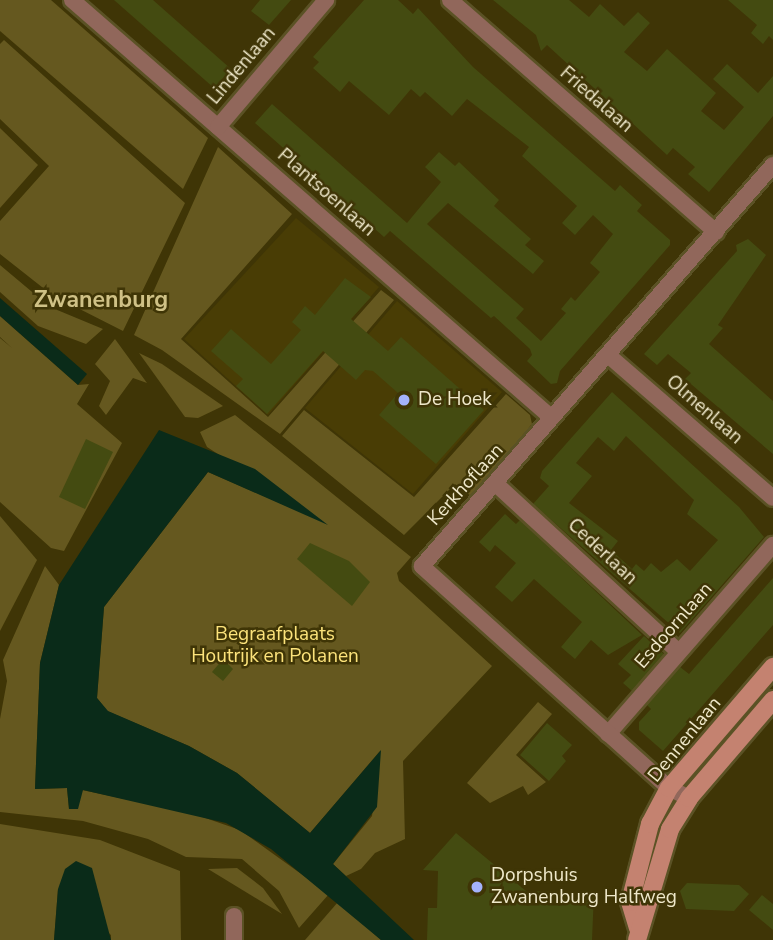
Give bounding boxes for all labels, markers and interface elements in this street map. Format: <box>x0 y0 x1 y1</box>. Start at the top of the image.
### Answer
street label: Lindenlaan <box>203 23 281 109</box>
street label: Friedalaan <box>555 62 637 138</box>
street label: Plantsoenlaan <box>272 144 380 242</box>
district label: Zwanenburg <box>34 286 168 314</box>
street label: Olmenlaan <box>661 371 747 449</box>
place label: De Hoek <box>418 389 492 411</box>
marker: De Hoek <box>396 392 412 408</box>
street label: Kerkhoflaan <box>423 439 509 531</box>
street label: Cederlaan <box>562 514 642 590</box>
street label: Esdoornlaan <box>630 578 718 674</box>
park label: Begraafplaats Houtrijk en Polanen <box>191 624 359 668</box>
street label: Dennenlaan <box>644 693 726 787</box>
place label: Dorpshuis Zwanenburg Halfweg <box>491 865 677 909</box>
marker: Dorpshuis Zwanenburg Halfweg <box>469 879 485 895</box>

